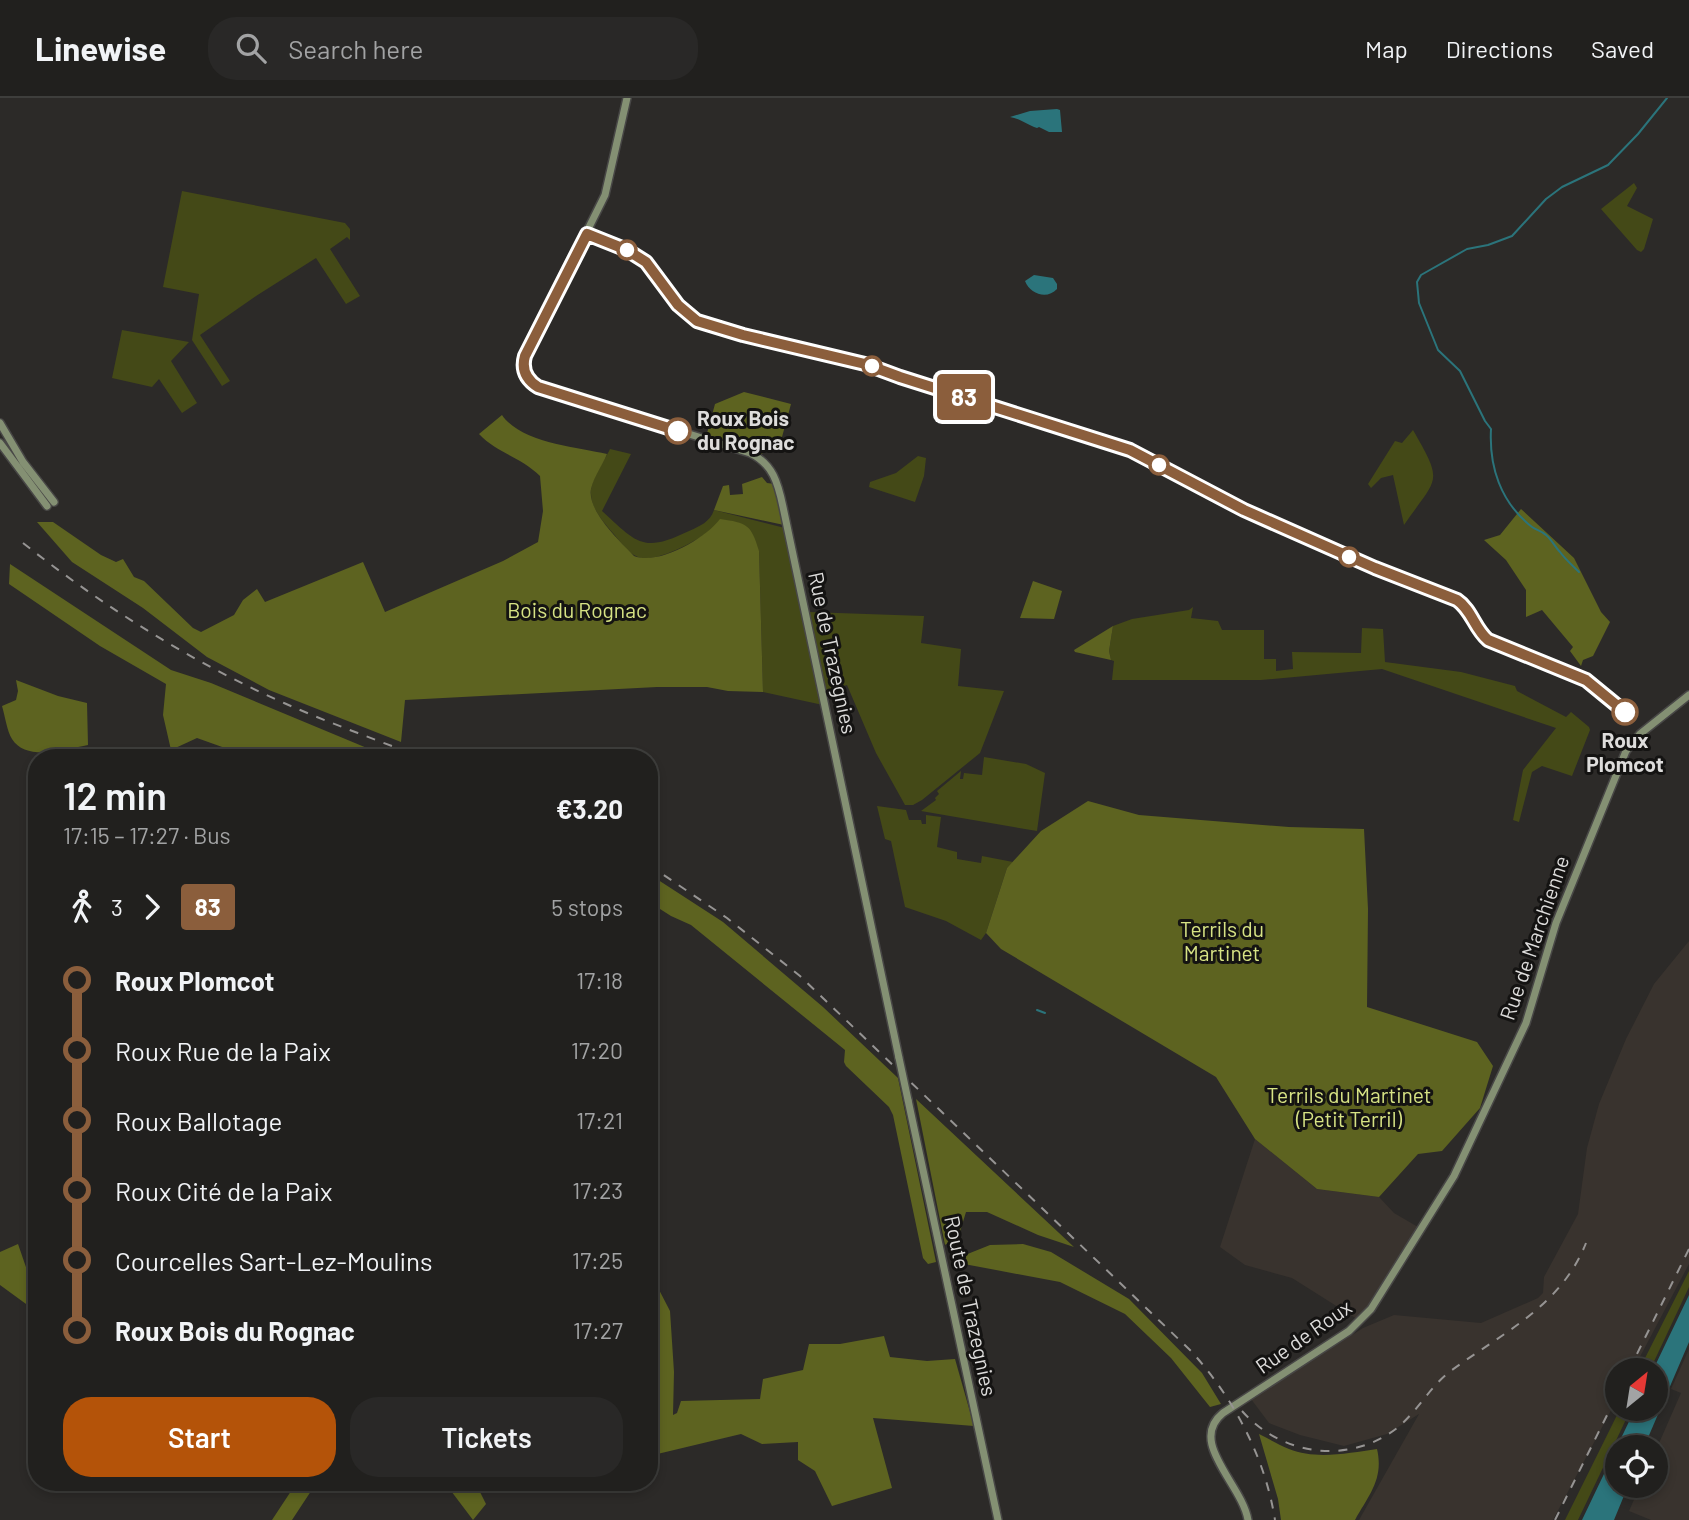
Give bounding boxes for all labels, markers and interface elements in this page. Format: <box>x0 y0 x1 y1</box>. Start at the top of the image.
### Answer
search box <box>208 17 698 80</box>
text: Linewise <box>35 28 166 68</box>
icon: search <box>232 29 270 67</box>
text: Search here <box>288 33 423 64</box>
text: Map <box>1365 34 1408 63</box>
text: Directions <box>1446 34 1553 63</box>
text: Saved <box>1591 34 1654 63</box>
unlabelled marker <box>617 240 637 260</box>
unlabelled marker <box>862 356 882 376</box>
line badge: 83 <box>932 374 996 420</box>
text: 83 <box>951 382 977 411</box>
place label: Roux Bois du Rognac <box>697 405 795 454</box>
marker: Roux Bois du Rognac <box>665 418 691 444</box>
unlabelled marker <box>1149 455 1169 475</box>
unlabelled marker <box>1339 547 1359 567</box>
street label: Rue de Trazegnies <box>804 569 863 736</box>
park label: Bois du Rognac <box>507 597 647 622</box>
marker: Roux Plomcot <box>1612 699 1638 725</box>
place label: Roux Plomcot <box>1586 727 1664 776</box>
text: 12 min <box>63 772 167 818</box>
text: €3.20 <box>556 793 623 824</box>
text: 17:15 – 17:27 · Bus <box>63 821 231 849</box>
street label: Rue de Marchienne <box>1494 852 1573 1023</box>
icon: walk <box>63 888 101 926</box>
icon: forward <box>133 888 171 926</box>
text: 83 <box>195 892 221 921</box>
text: 3 <box>111 893 123 921</box>
text: 5 stops <box>551 893 623 921</box>
park label: Terrils du Martinet <box>1180 916 1264 965</box>
text: Roux Plomcot <box>115 965 274 996</box>
text: 17:18 <box>576 966 623 994</box>
text: Roux Rue de la Paix <box>115 1035 331 1066</box>
text: 17:20 <box>571 1036 623 1064</box>
park label: Terrils du Martinet (Petit Terril) <box>1267 1082 1431 1131</box>
text: Roux Ballotage <box>115 1105 282 1136</box>
text: 17:21 <box>576 1106 623 1134</box>
text: Roux Cité de la Paix <box>115 1175 332 1206</box>
text: 17:23 <box>572 1176 623 1204</box>
street label: Route de Trazegnies <box>940 1213 1003 1398</box>
text: Courcelles Sart-Lez-Moulins <box>115 1245 433 1276</box>
text: 17:25 <box>572 1246 623 1274</box>
street label: Rue de Roux <box>1250 1293 1356 1378</box>
text: Roux Bois du Rognac <box>115 1315 355 1346</box>
text: 17:27 <box>573 1316 623 1344</box>
north arrow <box>1605 1358 1668 1421</box>
map controls <box>1605 1358 1668 1498</box>
button: Start <box>63 1397 336 1477</box>
button: Tickets <box>350 1397 623 1477</box>
button: locate <box>1605 1435 1668 1498</box>

